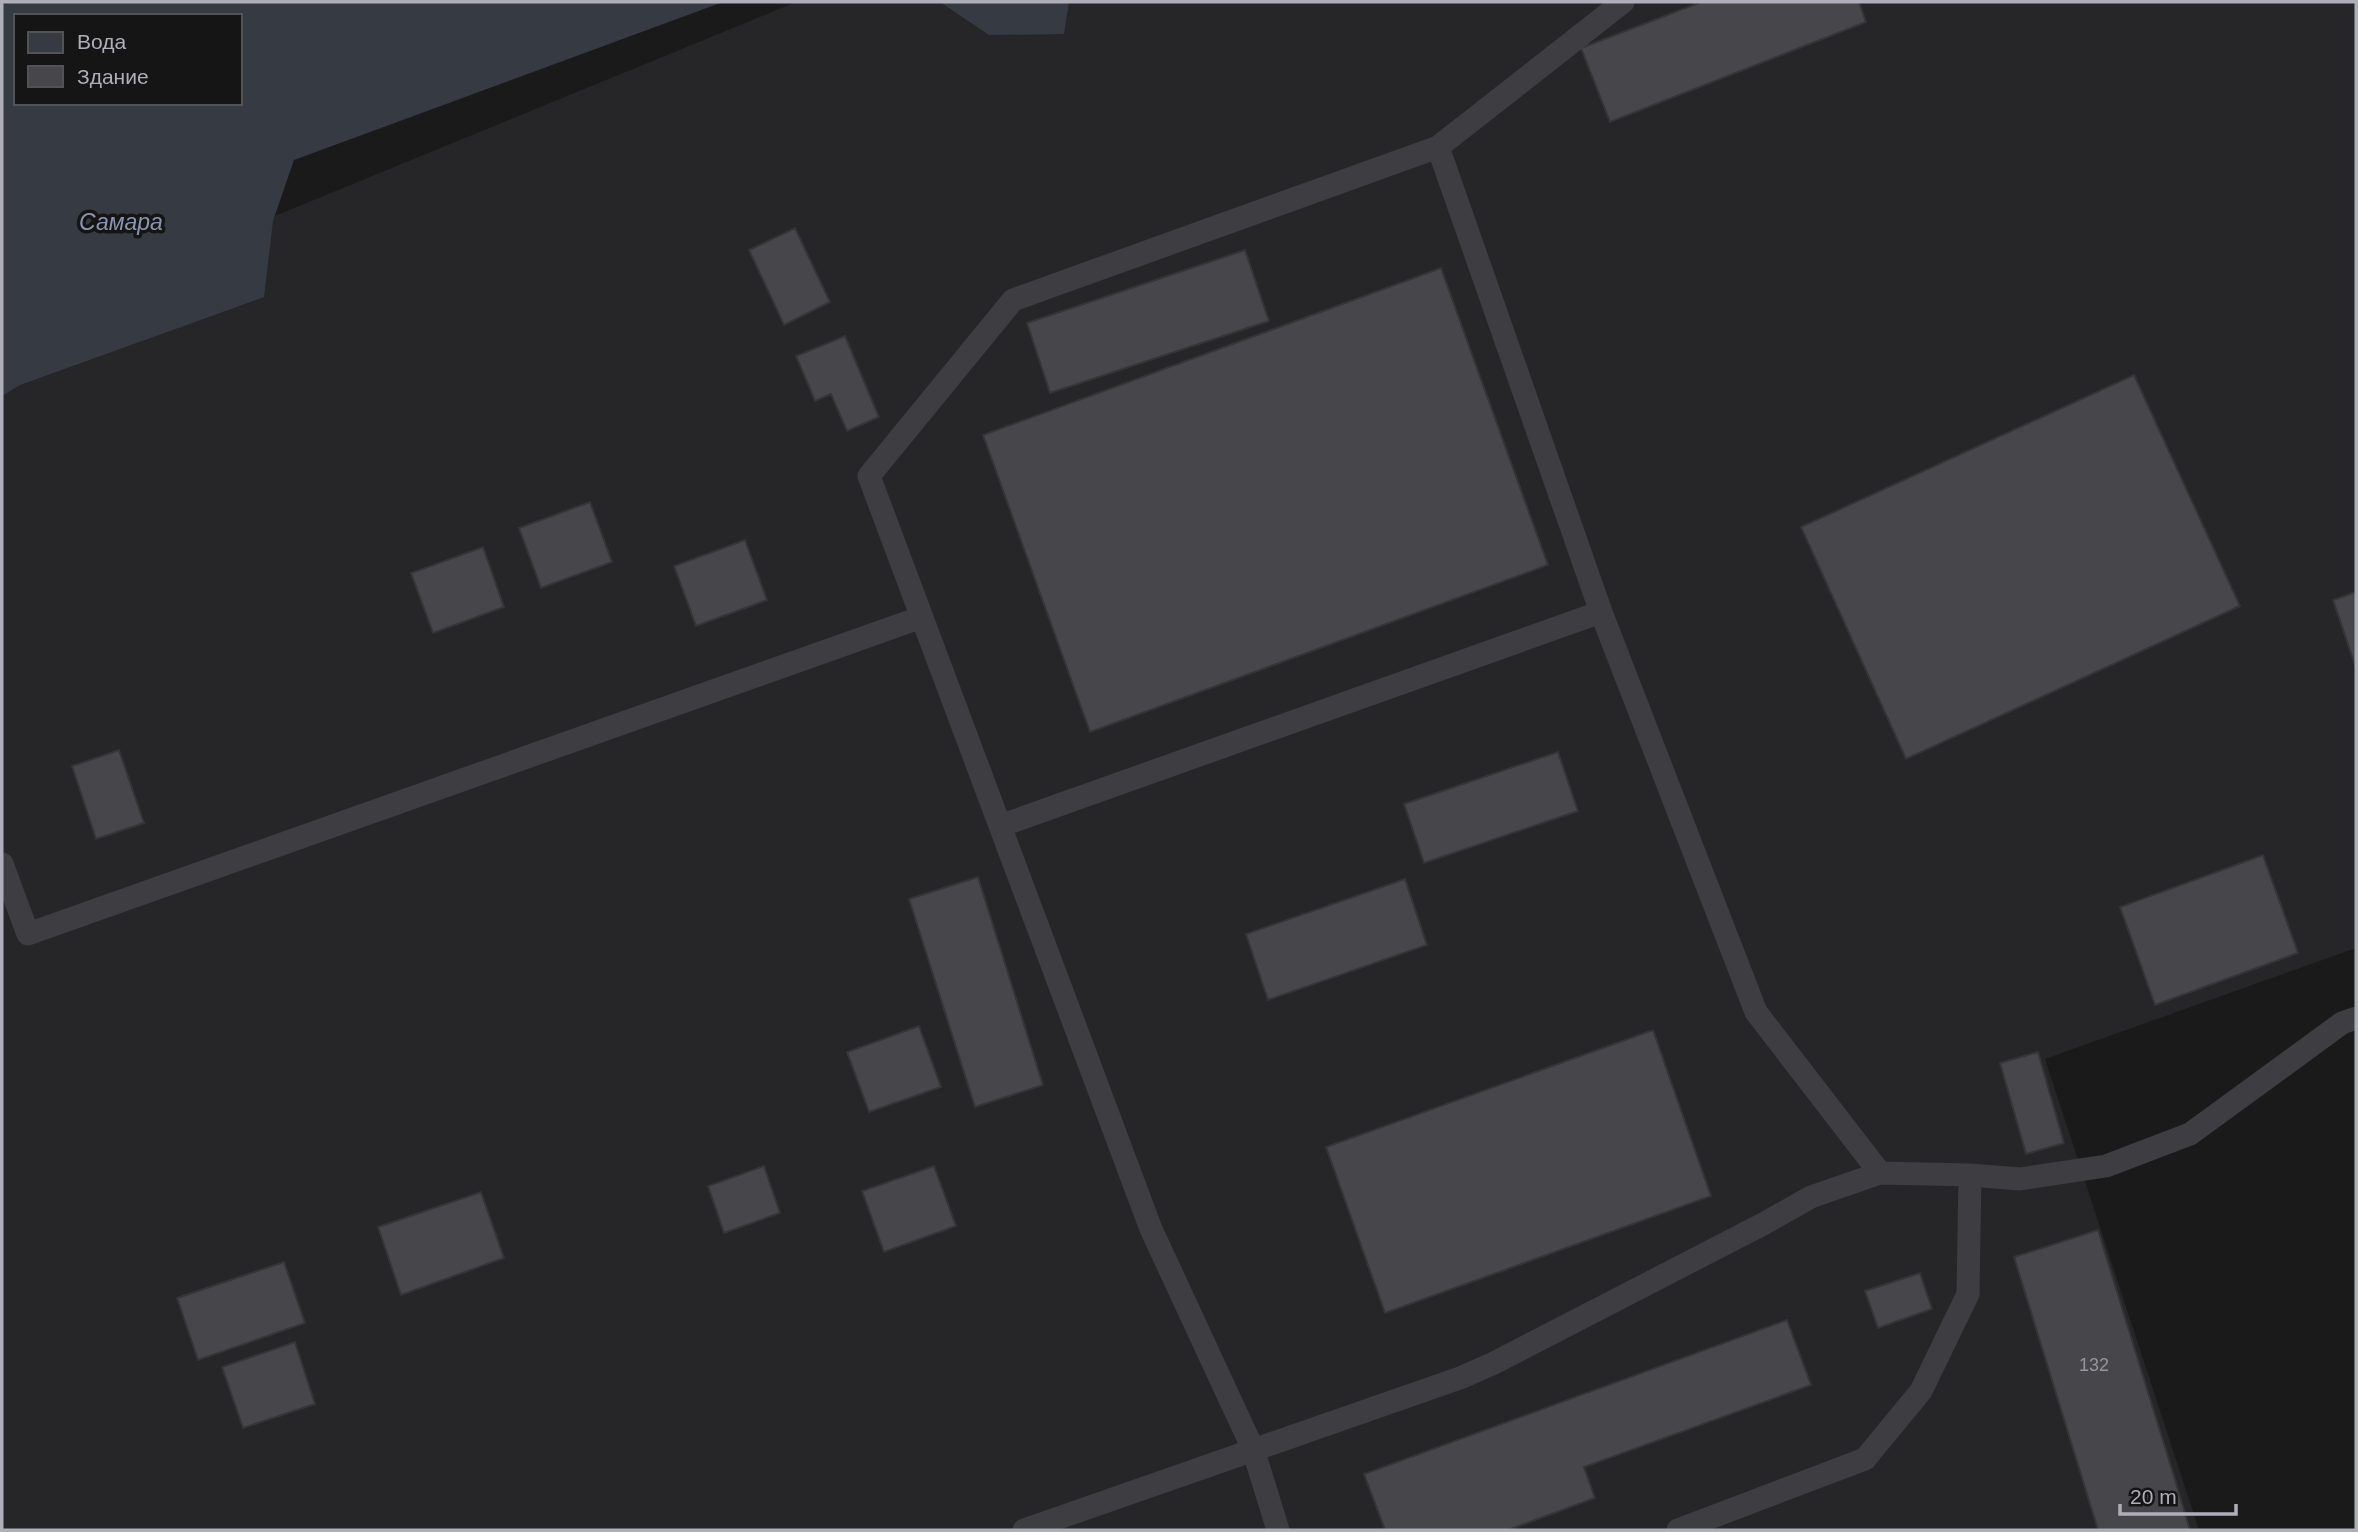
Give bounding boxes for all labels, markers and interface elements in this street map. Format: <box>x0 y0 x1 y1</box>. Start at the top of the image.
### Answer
legend <box>14 14 242 105</box>
text: Вода <box>77 30 126 53</box>
text: Здание <box>77 65 149 88</box>
water label: Самара <box>79 209 163 235</box>
house number: 132 <box>2079 1355 2109 1375</box>
scale bar <box>2120 1472 2236 1516</box>
text: 20 m <box>2130 1485 2177 1508</box>

